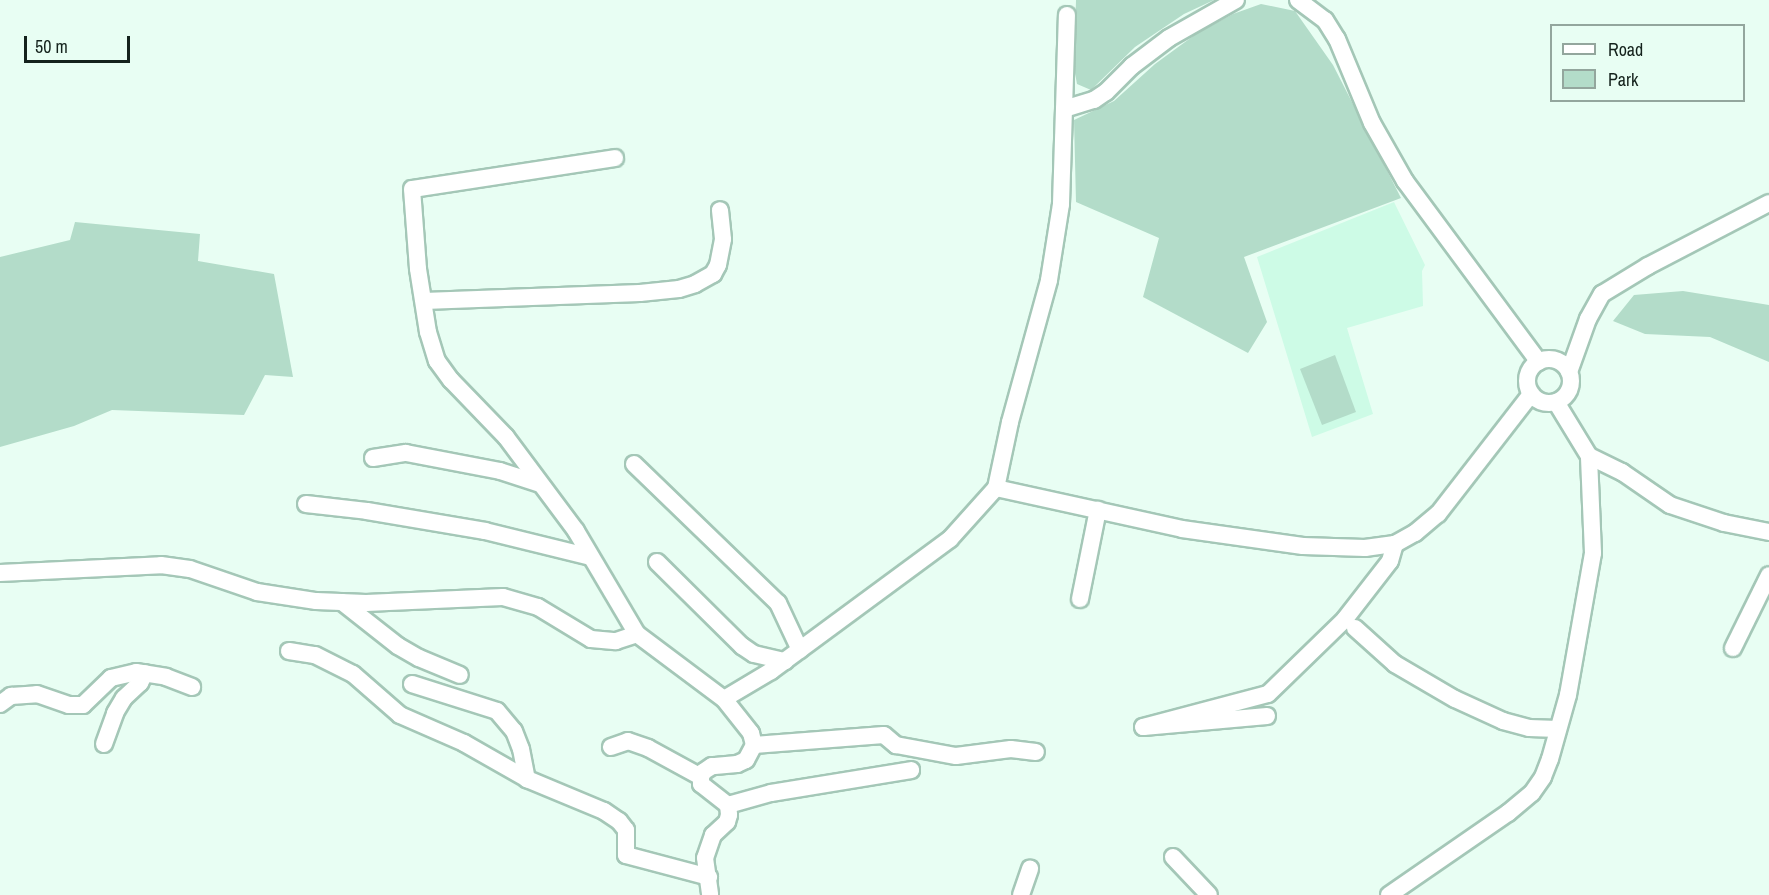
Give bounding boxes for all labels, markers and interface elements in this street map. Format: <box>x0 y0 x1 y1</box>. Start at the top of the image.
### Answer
scale bar <box>27 24 134 62</box>
legend <box>1550 24 1745 102</box>
text: 50 m <box>35 34 68 59</box>
text: Road <box>1608 37 1643 62</box>
text: Park <box>1608 67 1638 92</box>

